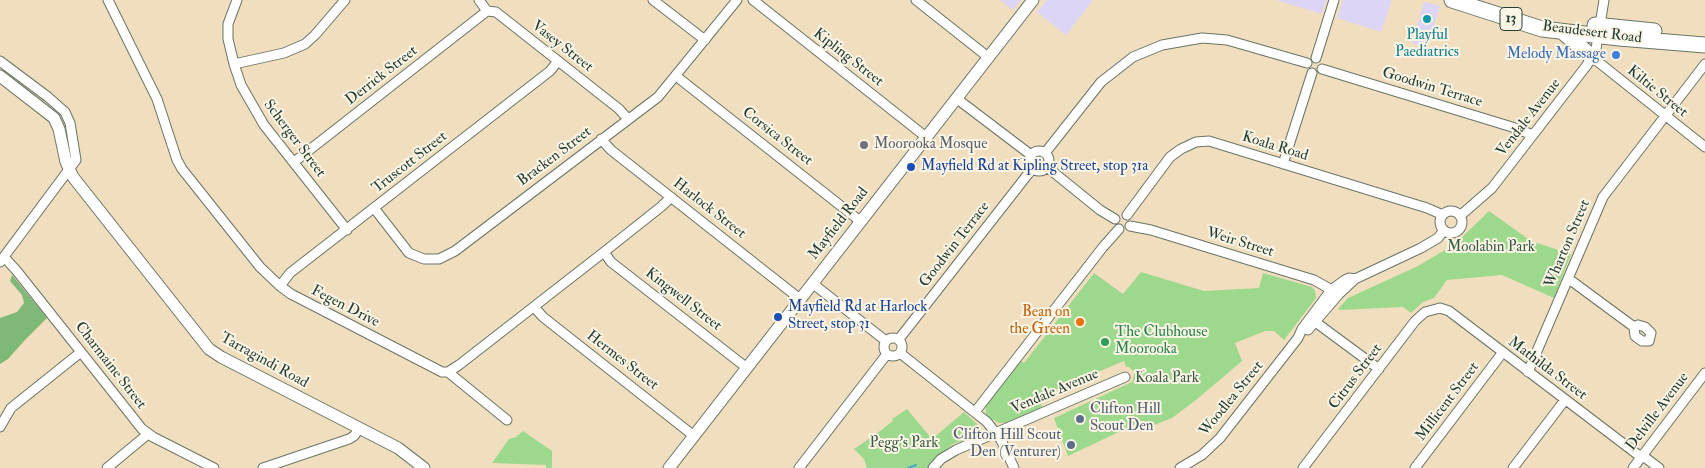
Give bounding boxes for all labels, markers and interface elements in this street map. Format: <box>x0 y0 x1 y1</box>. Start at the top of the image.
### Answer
road number: 13 <box>1500 8 1522 30</box>
marker: Playful Paediatrics <box>1421 13 1433 25</box>
street label: Vasey Street <box>528 17 596 77</box>
street label: Beaudesert Road <box>1541 18 1643 48</box>
street label: Kipling Street <box>809 25 887 91</box>
place label: Playful Paediatrics <box>1395 27 1459 62</box>
street label: Derrick Street <box>343 42 421 110</box>
place label: Melody Massage <box>1507 46 1606 64</box>
marker: Melody Massage <box>1610 49 1622 61</box>
street label: Kiltie Street <box>1623 62 1691 122</box>
street label: Goodwin Terrace <box>1380 64 1484 112</box>
street label: Vendale Avenue <box>1493 76 1565 160</box>
street label: Scherger Street <box>259 97 329 181</box>
street label: Corsica Street <box>738 104 816 170</box>
street label: Bracken Street <box>515 123 595 191</box>
street label: Truscott Street <box>369 128 451 198</box>
street label: Koala Road <box>1240 128 1310 166</box>
place label: Moorooka Mosque <box>874 136 987 154</box>
marker: Moorooka Mosque <box>858 139 870 151</box>
place label: Mayfield Rd at Kipling Street, stop 31a <box>921 158 1148 176</box>
marker: Mayfield Rd at Kipling Street, stop 31a <box>905 161 917 173</box>
street label: Harlock Street <box>669 175 749 243</box>
street label: Mayfield Road <box>805 184 873 264</box>
street label: Wharton Street <box>1541 197 1595 291</box>
street label: Goodwin Terrace <box>916 199 994 291</box>
street label: Weir Street <box>1204 224 1276 262</box>
park label: Moolabin Park <box>1447 239 1535 257</box>
street label: Kingwell Street <box>641 265 725 335</box>
street label: Fegen Drive <box>308 282 382 332</box>
place label: Mayfield Rd at Harlock Street, stop 31 <box>788 299 927 334</box>
place label: Bean on the Green <box>1009 304 1070 339</box>
marker: Mayfield Rd at Harlock Street, stop 31 <box>772 311 784 323</box>
marker: Bean on the Green <box>1074 316 1086 328</box>
street label: Charmaine Street <box>70 319 150 413</box>
place label: The Clubhouse Moorooka <box>1115 324 1207 359</box>
street label: Hermes Street <box>582 327 662 395</box>
street label: Tarragindi Road <box>217 329 311 393</box>
street label: Mathilda Street <box>1504 334 1590 404</box>
marker: The Clubhouse Moorooka <box>1099 336 1111 348</box>
street label: Citrus Street <box>1326 341 1386 413</box>
street label: Woodlea Street <box>1196 358 1268 440</box>
street label: Millicent Street <box>1412 359 1484 445</box>
street label: Vendale Avenue <box>1008 365 1102 419</box>
street label: Delville Avenue <box>1623 369 1693 455</box>
park label: Koala Park <box>1135 370 1199 388</box>
place label: Clifton Hill Scout Den <box>1090 401 1161 436</box>
marker: Clifton Hill Scout Den <box>1074 413 1086 425</box>
place label: Clifton Hill Scout Den (Venturer) <box>953 427 1061 462</box>
park label: Pegg's Park <box>870 435 938 453</box>
marker: Clifton Hill Scout Den (Venturer) <box>1065 439 1077 451</box>

